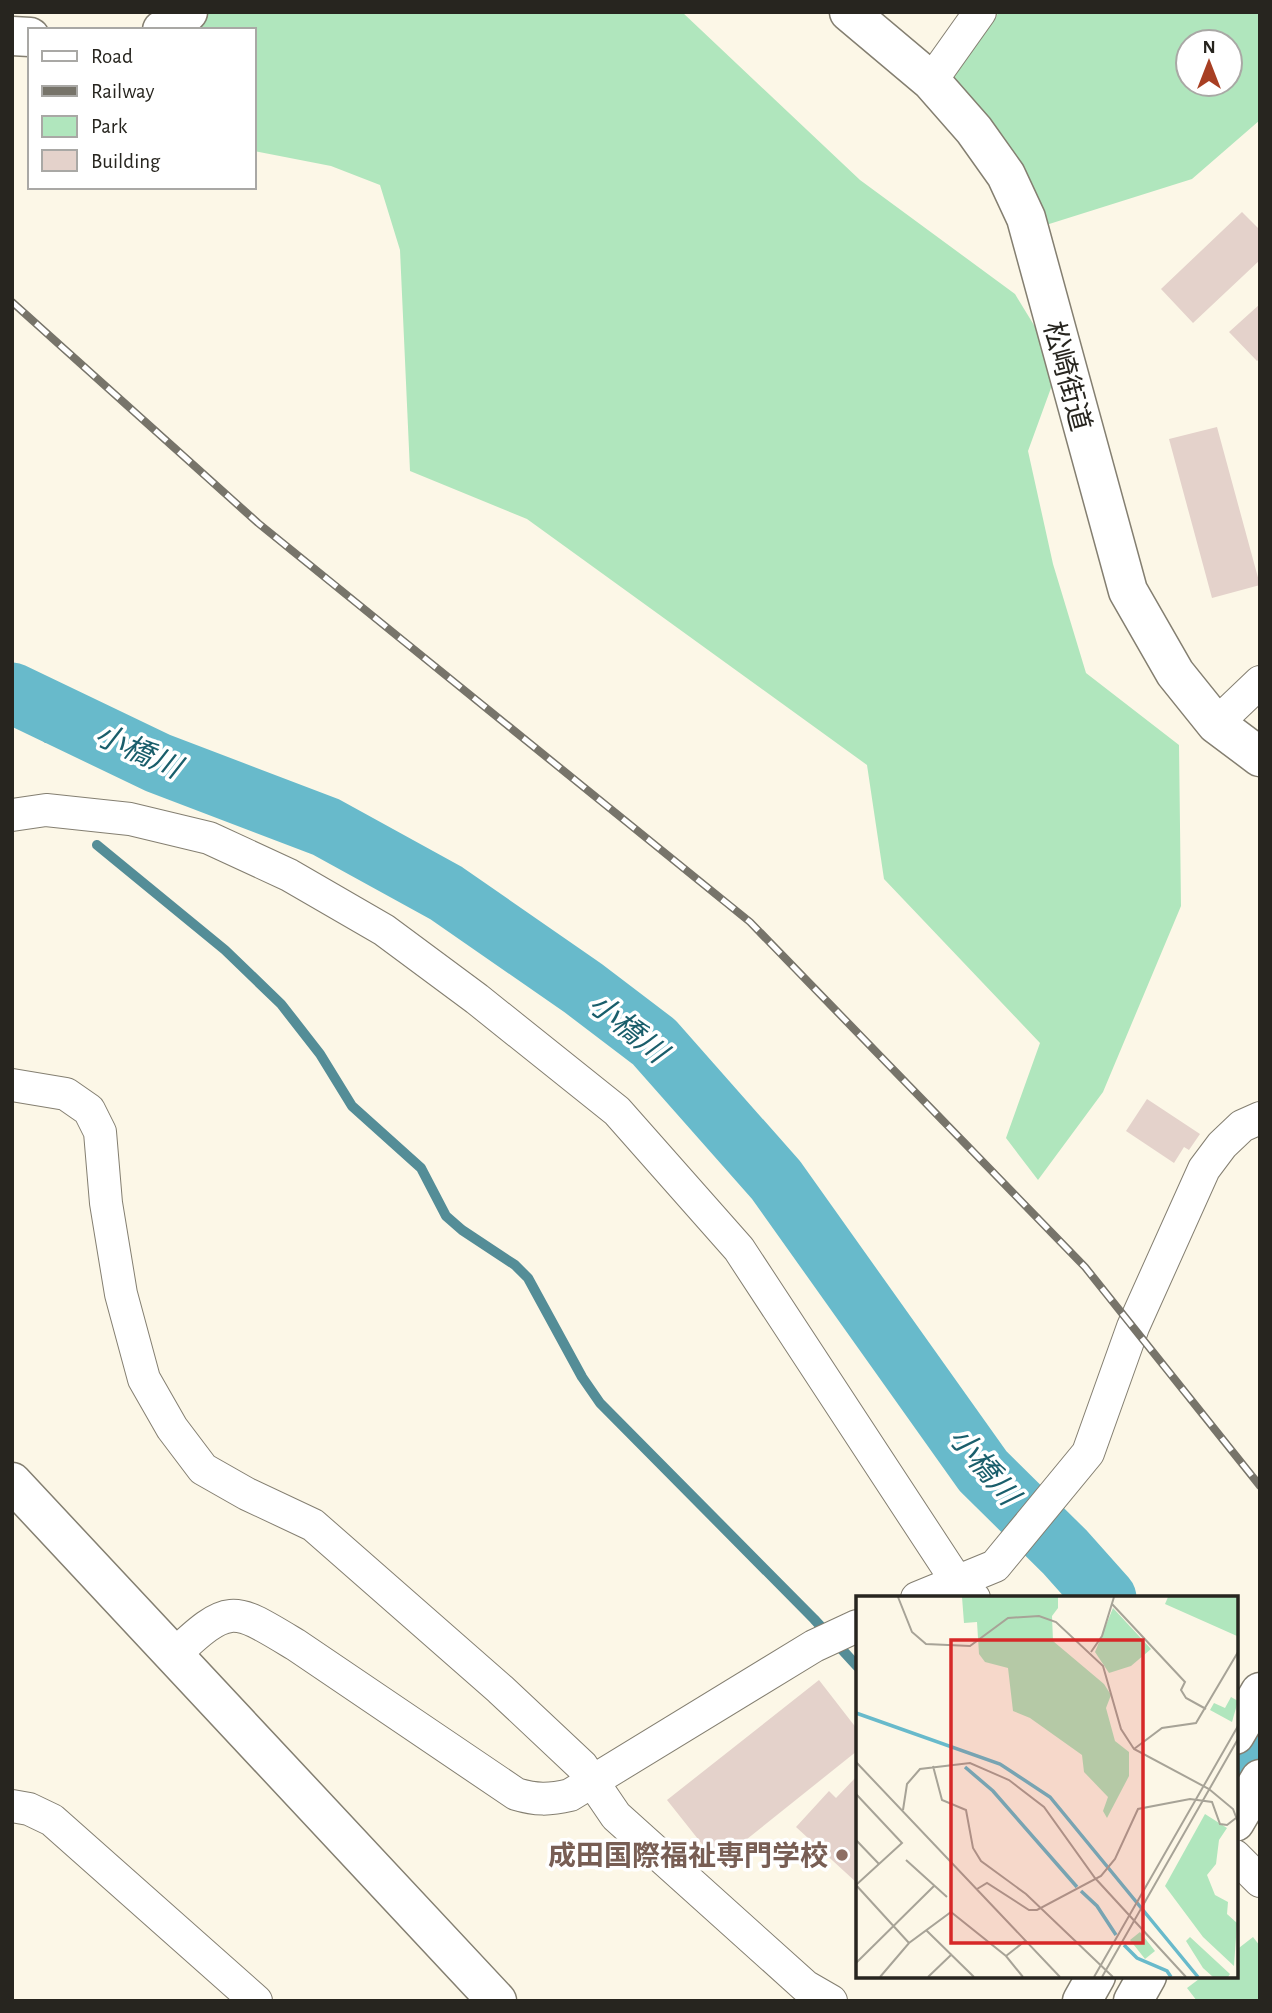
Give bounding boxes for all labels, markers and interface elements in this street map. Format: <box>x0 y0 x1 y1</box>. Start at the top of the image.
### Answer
legend <box>28 28 256 189</box>
north arrow <box>1174 28 1244 98</box>
text: N <box>1202 38 1216 57</box>
text: Road <box>91 46 133 67</box>
text: Railway <box>91 81 154 102</box>
text: Park <box>91 116 128 137</box>
text: Building <box>91 151 161 172</box>
street label: 松崎街道 <box>1038 318 1096 434</box>
water label: 小橋川 <box>90 718 188 785</box>
water label: 小橋川 <box>583 987 675 1071</box>
water label: 小橋川 <box>943 1421 1027 1513</box>
inset map <box>856 1596 1237 1978</box>
place label: 成田国際福祉専門学校 <box>548 1841 828 1871</box>
marker: 成田国際福祉専門学校 <box>834 1847 850 1863</box>

